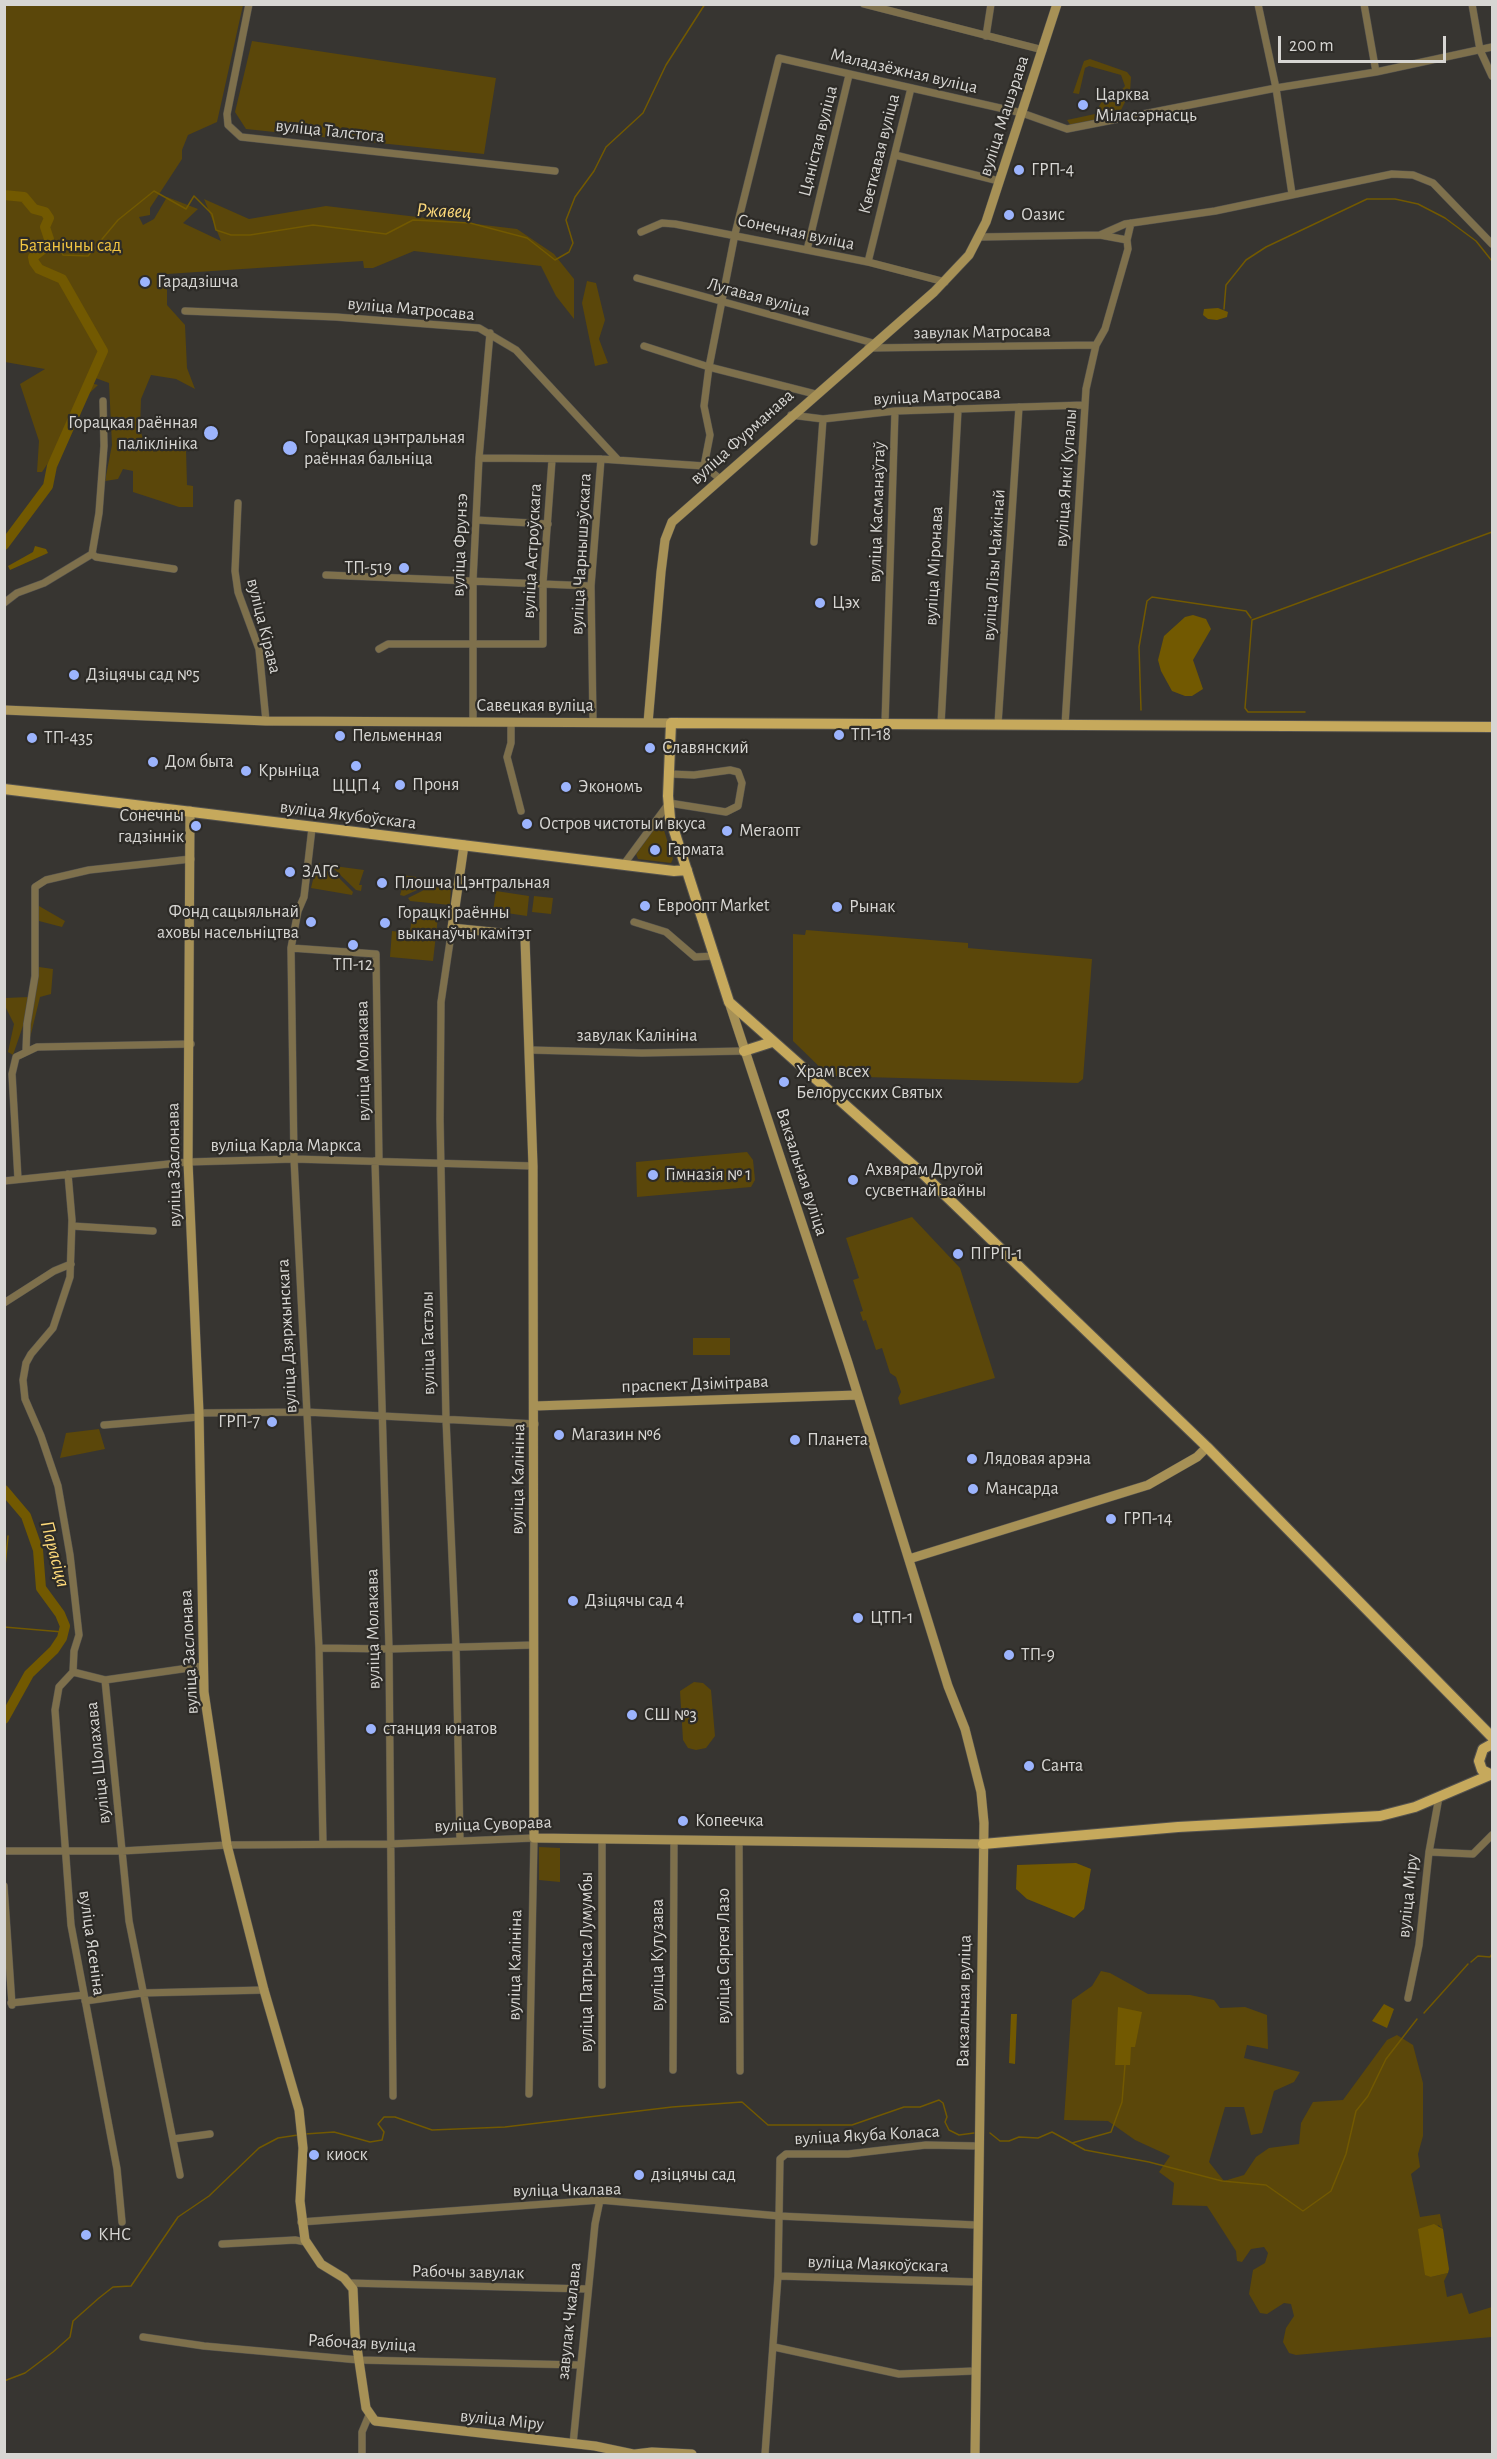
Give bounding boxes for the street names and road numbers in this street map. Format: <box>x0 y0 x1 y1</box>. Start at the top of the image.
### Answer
street label: Маладзёжная вуліца <box>828 44 980 98</box>
street label: вуліца Машэрава <box>974 53 1034 179</box>
street label: Цяністая вуліца <box>794 83 842 199</box>
street label: Кветкавая вуліца <box>854 92 904 216</box>
street label: вуліца Талстога <box>274 115 386 147</box>
street label: Сонечная вуліца <box>735 209 857 255</box>
street label: Лугавая вуліца <box>705 273 813 321</box>
street label: вуліца Матросава <box>347 293 475 325</box>
street label: завулак Матросава <box>913 320 1051 344</box>
street label: вуліца Матросава <box>873 382 1001 410</box>
street label: вуліца Фурманава <box>686 385 798 489</box>
street label: вуліца Янкі Купалы <box>1050 408 1082 548</box>
street label: вуліца Касманаўтаў <box>864 441 890 583</box>
street label: вуліца Чарнышэўскага <box>566 473 596 635</box>
street label: вуліца Астроўскага <box>518 483 546 619</box>
street label: вуліца Лізы Чайкінай <box>978 488 1010 642</box>
street label: вуліца Фрунзэ <box>447 493 473 597</box>
street label: вуліца Міронава <box>920 506 948 626</box>
street label: вуліца Кірава <box>242 576 286 676</box>
street label: Савецкая вуліца <box>476 695 594 717</box>
street label: вуліца Якубоўскага <box>278 796 418 834</box>
street label: вуліца Молакава <box>351 1000 375 1122</box>
street label: завулак Калініна <box>577 1025 697 1047</box>
street label: вуліца Заслонава <box>162 1102 186 1228</box>
street label: Вакзальная вуліца <box>771 1106 833 1238</box>
street label: вуліца Карла Маркса <box>210 1135 362 1157</box>
street label: вуліца Дзяржынскага <box>272 1258 302 1414</box>
street label: вуліца Гастэлы <box>416 1291 440 1395</box>
street label: праспект Дзімітрава <box>621 1371 769 1397</box>
street label: вуліца Калініна <box>506 1423 530 1535</box>
street label: вуліца Молакава <box>361 1568 385 1690</box>
street label: вуліца Заслонава <box>175 1589 203 1715</box>
street label: вуліца Шолахава <box>81 1701 115 1825</box>
street label: вуліца Суворава <box>434 1811 552 1837</box>
street label: вуліца Міру <box>1393 1853 1423 1939</box>
street label: вуліца Патрыса Лумумбы <box>576 1872 598 2052</box>
street label: вуліца Сяргея Лазо <box>713 1888 735 2024</box>
street label: вуліца Ясеніна <box>74 1889 110 1997</box>
street label: вуліца Кутузава <box>647 1899 669 2011</box>
street label: вуліца Калініна <box>503 1909 527 2021</box>
street label: Вакзальная вуліца <box>952 1935 976 2067</box>
street label: вуліца Якуба Коласа <box>794 2120 940 2150</box>
street label: вуліца Чкалава <box>513 2178 621 2202</box>
street label: вуліца Маякоўскага <box>807 2251 949 2277</box>
street label: Рабочы завулак <box>411 2260 525 2284</box>
street label: завулак Чкалава <box>552 2261 586 2381</box>
street label: Рабочая вуліца <box>307 2329 417 2357</box>
street label: вуліца Міру <box>459 2405 545 2435</box>

